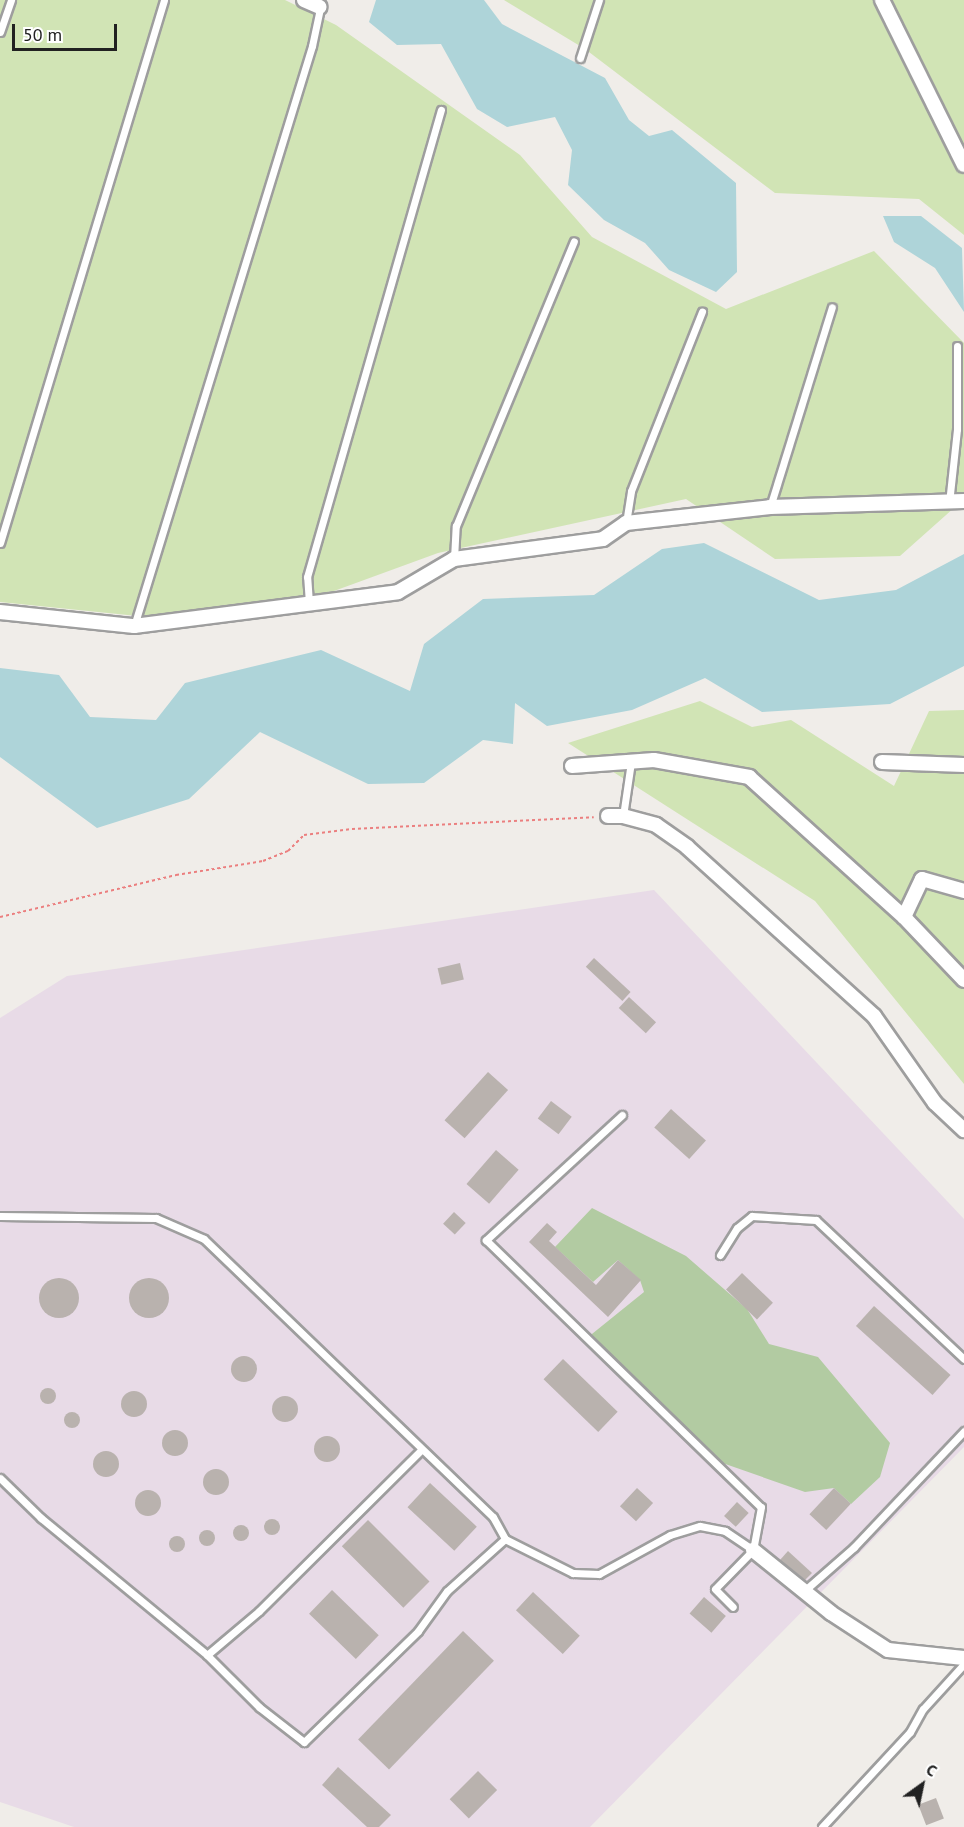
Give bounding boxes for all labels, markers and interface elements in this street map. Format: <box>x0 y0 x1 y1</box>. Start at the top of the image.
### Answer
scale bar <box>15 12 120 50</box>
text: 50 m <box>23 23 62 46</box>
north arrow <box>892 1755 952 1815</box>
text: С <box>923 1759 941 1781</box>

